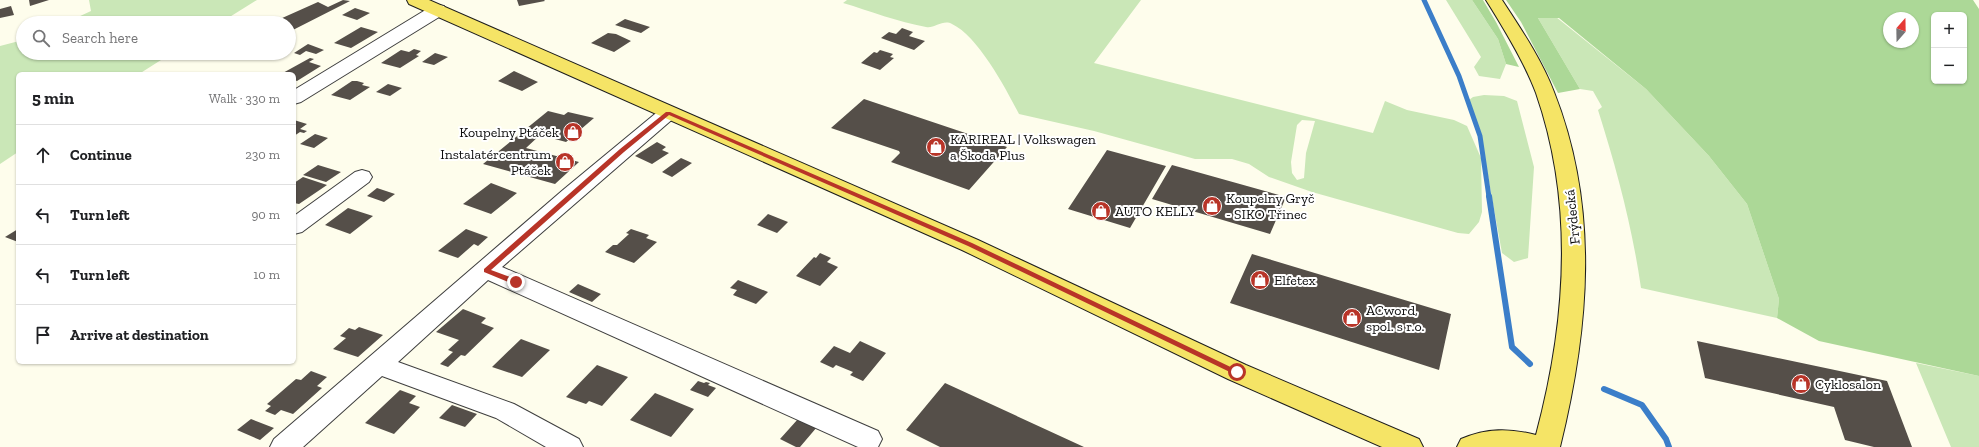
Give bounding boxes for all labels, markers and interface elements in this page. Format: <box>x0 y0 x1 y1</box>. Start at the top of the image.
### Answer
north arrow <box>1883 12 1919 48</box>
map controls <box>1931 12 1967 84</box>
button: + <box>1931 12 1967 48</box>
search box <box>16 16 296 60</box>
icon: search <box>30 27 52 49</box>
text: Search here <box>62 29 138 47</box>
button: − <box>1931 48 1967 84</box>
text: 5 min <box>32 88 74 108</box>
text: Walk · 330 m <box>209 91 280 106</box>
shop icon: Koupelny Ptáček <box>562 121 584 143</box>
place label: Koupelny Ptáček <box>459 124 560 141</box>
place label: KARIREAL | Volkswagen a Škoda Plus <box>950 131 1096 164</box>
shop icon: KARIREAL | Volkswagen a Škoda Plus <box>925 136 947 158</box>
icon: ahead <box>32 144 54 166</box>
text: Continue <box>70 146 132 164</box>
place label: Instalatércentrum Ptáček <box>440 146 552 179</box>
text: 230 m <box>245 147 280 162</box>
shop icon: Instalatércentrum Ptáček <box>554 151 576 173</box>
street label: Frýdecká <box>1561 188 1584 245</box>
place label: Koupelny Gryč - SIKO Třinec <box>1226 190 1314 223</box>
shop icon: Koupelny Gryč - SIKO Třinec <box>1201 195 1223 217</box>
shop icon: AUTO KELLY <box>1090 200 1112 222</box>
place label: AUTO KELLY <box>1115 203 1196 220</box>
icon: left <box>32 204 54 226</box>
text: Turn left <box>70 206 130 224</box>
text: 90 m <box>251 207 280 222</box>
icon: left <box>32 264 54 286</box>
text: Turn left <box>70 266 130 284</box>
text: 10 m <box>253 267 280 282</box>
shop icon: Elfetex <box>1249 269 1271 291</box>
place label: Elfetex <box>1274 272 1316 289</box>
route end <box>507 273 525 291</box>
place label: ACword, spol. s r.o. <box>1366 302 1424 335</box>
shop icon: ACword, spol. s r.o. <box>1341 307 1363 329</box>
icon: arrive <box>32 324 54 346</box>
text: Arrive at destination <box>70 326 209 344</box>
route start <box>1228 363 1246 381</box>
shop icon: Cyklosalon <box>1790 373 1812 395</box>
place label: Cyklosalon <box>1815 376 1881 393</box>

